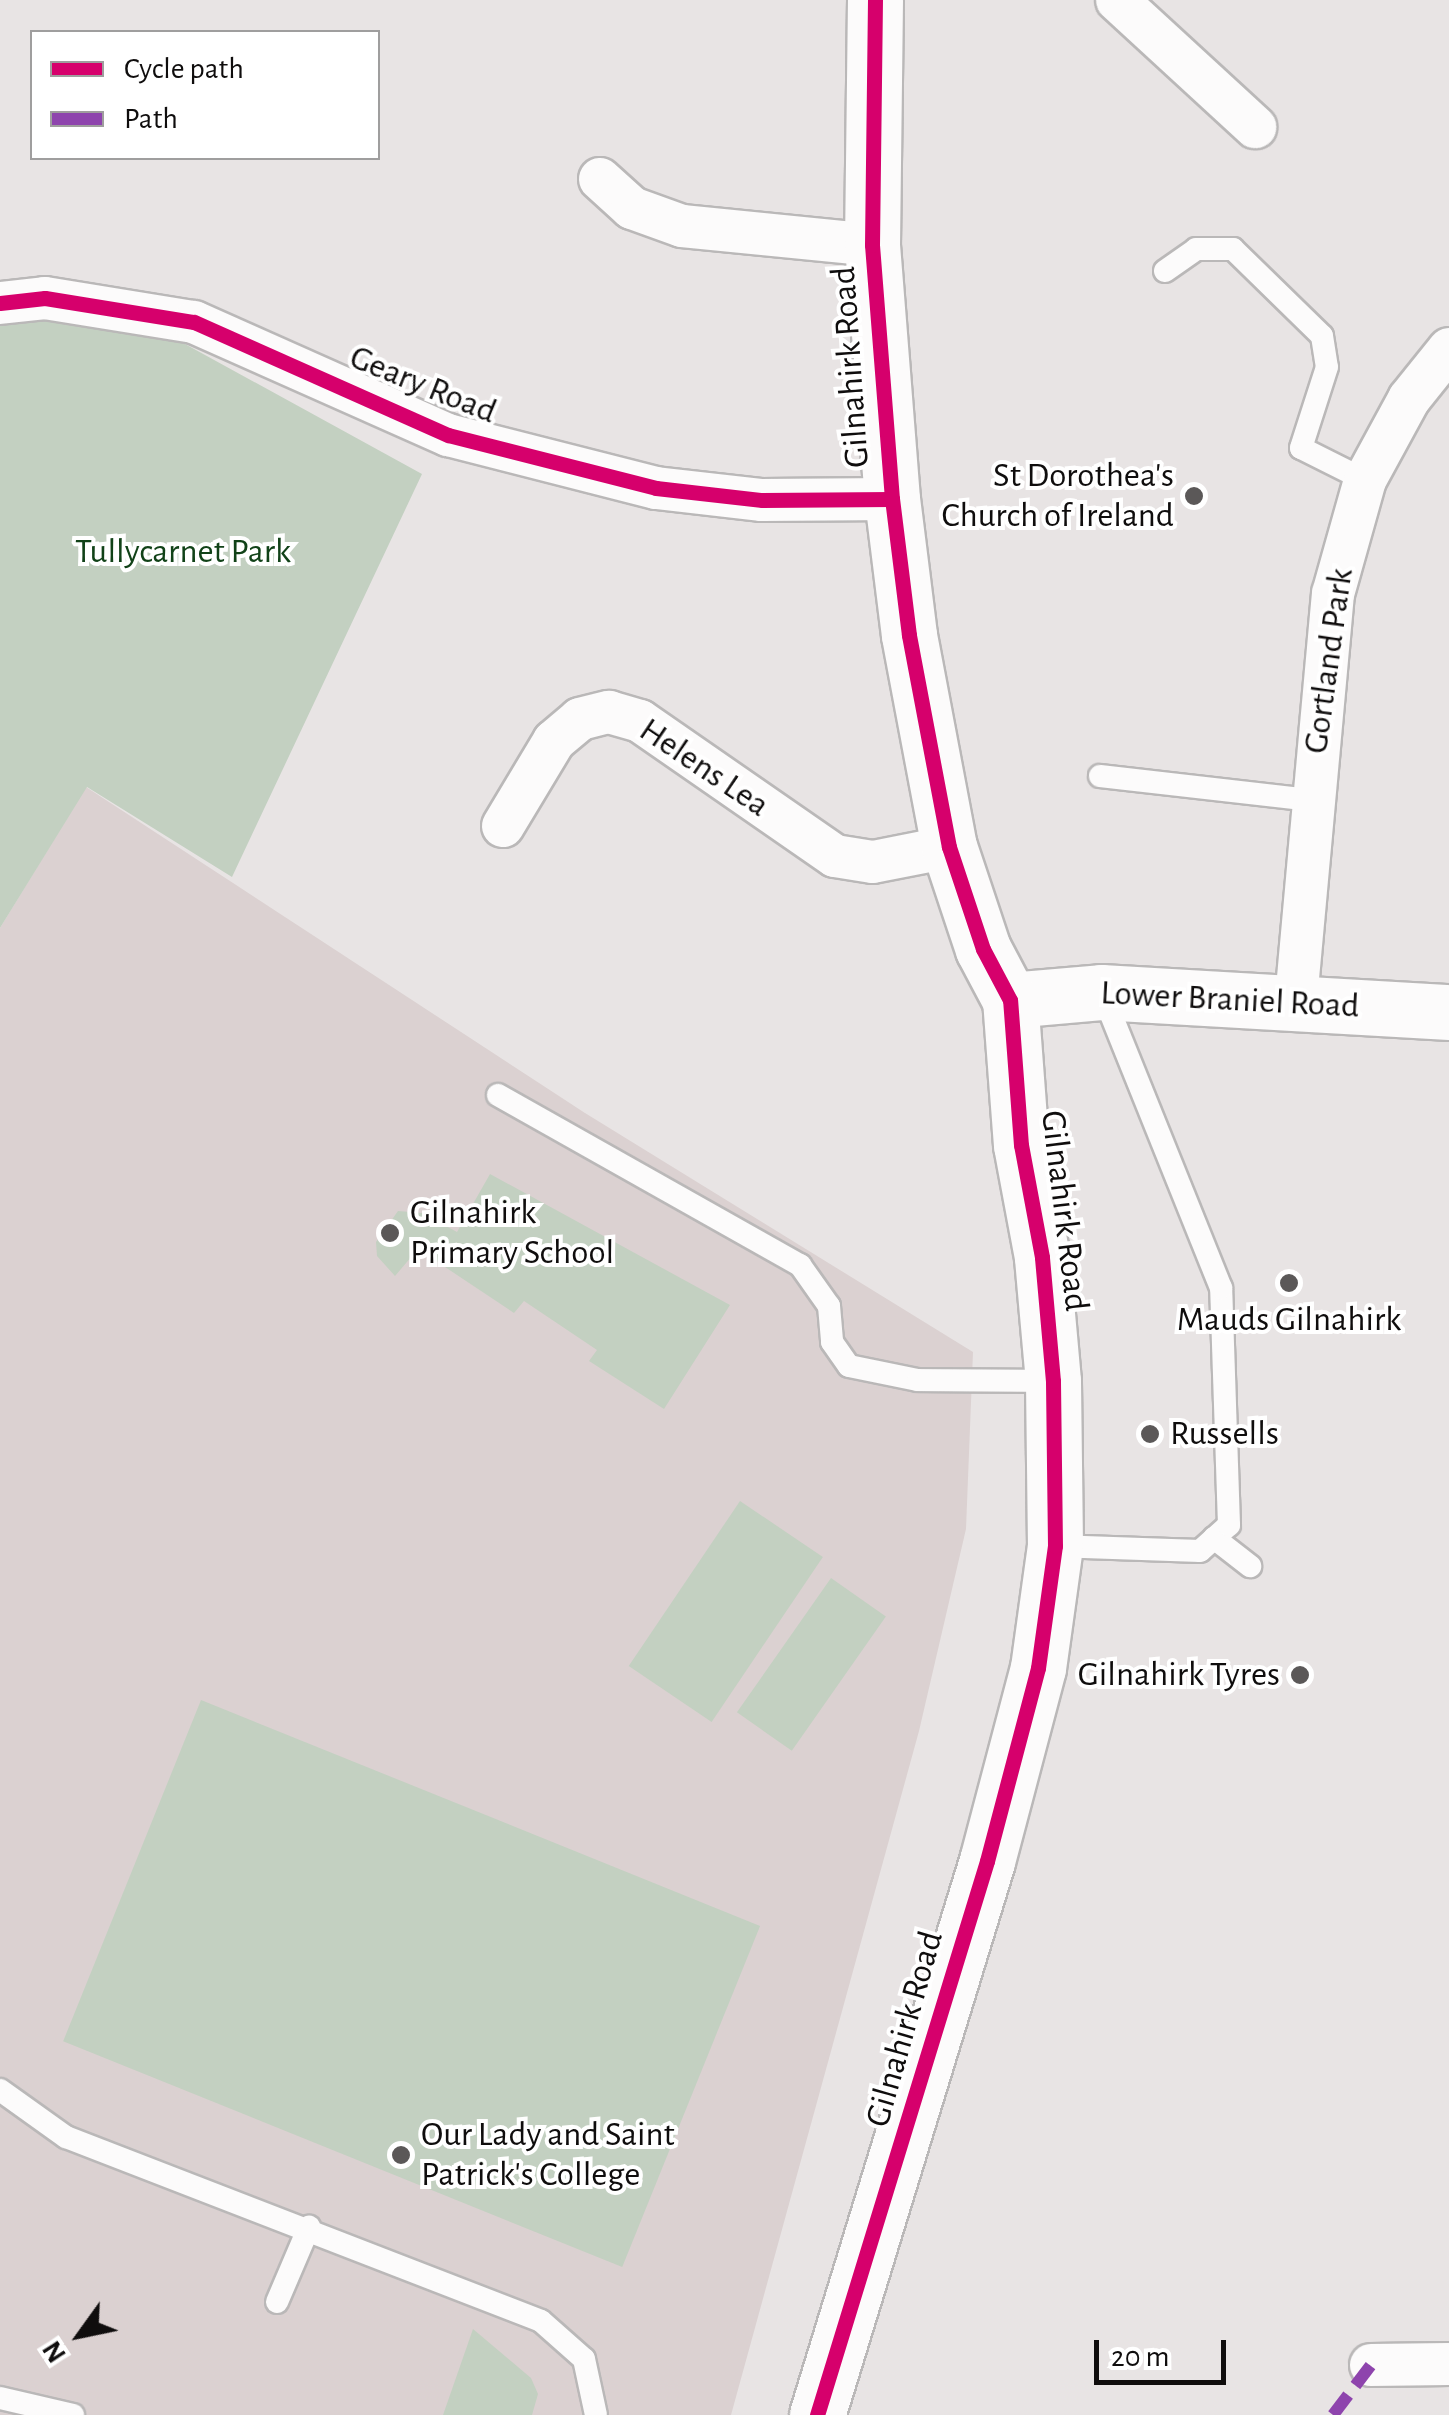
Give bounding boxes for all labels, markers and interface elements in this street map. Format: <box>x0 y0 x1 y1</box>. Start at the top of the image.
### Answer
legend <box>30 30 380 160</box>
text: Cycle path <box>124 54 244 84</box>
text: Path <box>124 104 178 134</box>
street label: Gilnahirk Road <box>823 265 879 469</box>
street label: Geary Road <box>344 337 502 433</box>
place label: St Dorothea's Church of Ireland <box>941 455 1174 537</box>
marker: St Dorothea's Church of Ireland <box>1183 485 1205 507</box>
park label: Tullycarnet Park <box>75 531 291 573</box>
street label: Gortland Park <box>1295 566 1363 756</box>
street label: Helens Lea <box>631 709 777 827</box>
street label: Lower Braniel Road <box>1100 972 1360 1028</box>
street label: Gilnahirk Road <box>1031 1108 1097 1314</box>
place label: Gilnahirk Primary School <box>410 1192 614 1274</box>
marker: Gilnahirk Primary School <box>379 1222 401 1244</box>
marker: Mauds Gilnahirk <box>1278 1272 1300 1294</box>
place label: Mauds Gilnahirk <box>1177 1299 1401 1341</box>
place label: Russells <box>1170 1413 1279 1455</box>
marker: Russells <box>1139 1423 1161 1445</box>
place label: Gilnahirk Tyres <box>1078 1654 1280 1696</box>
marker: Gilnahirk Tyres <box>1289 1664 1311 1686</box>
street label: Gilnahirk Road <box>857 1926 953 2132</box>
place label: Our Lady and Saint Patrick's College <box>421 2114 675 2196</box>
marker: Our Lady and Saint Patrick's College <box>390 2144 412 2166</box>
north arrow <box>30 2285 130 2385</box>
scale bar <box>1099 2320 1232 2382</box>
text: N <box>38 2336 72 2367</box>
text: 20 m <box>1111 2342 1169 2372</box>

